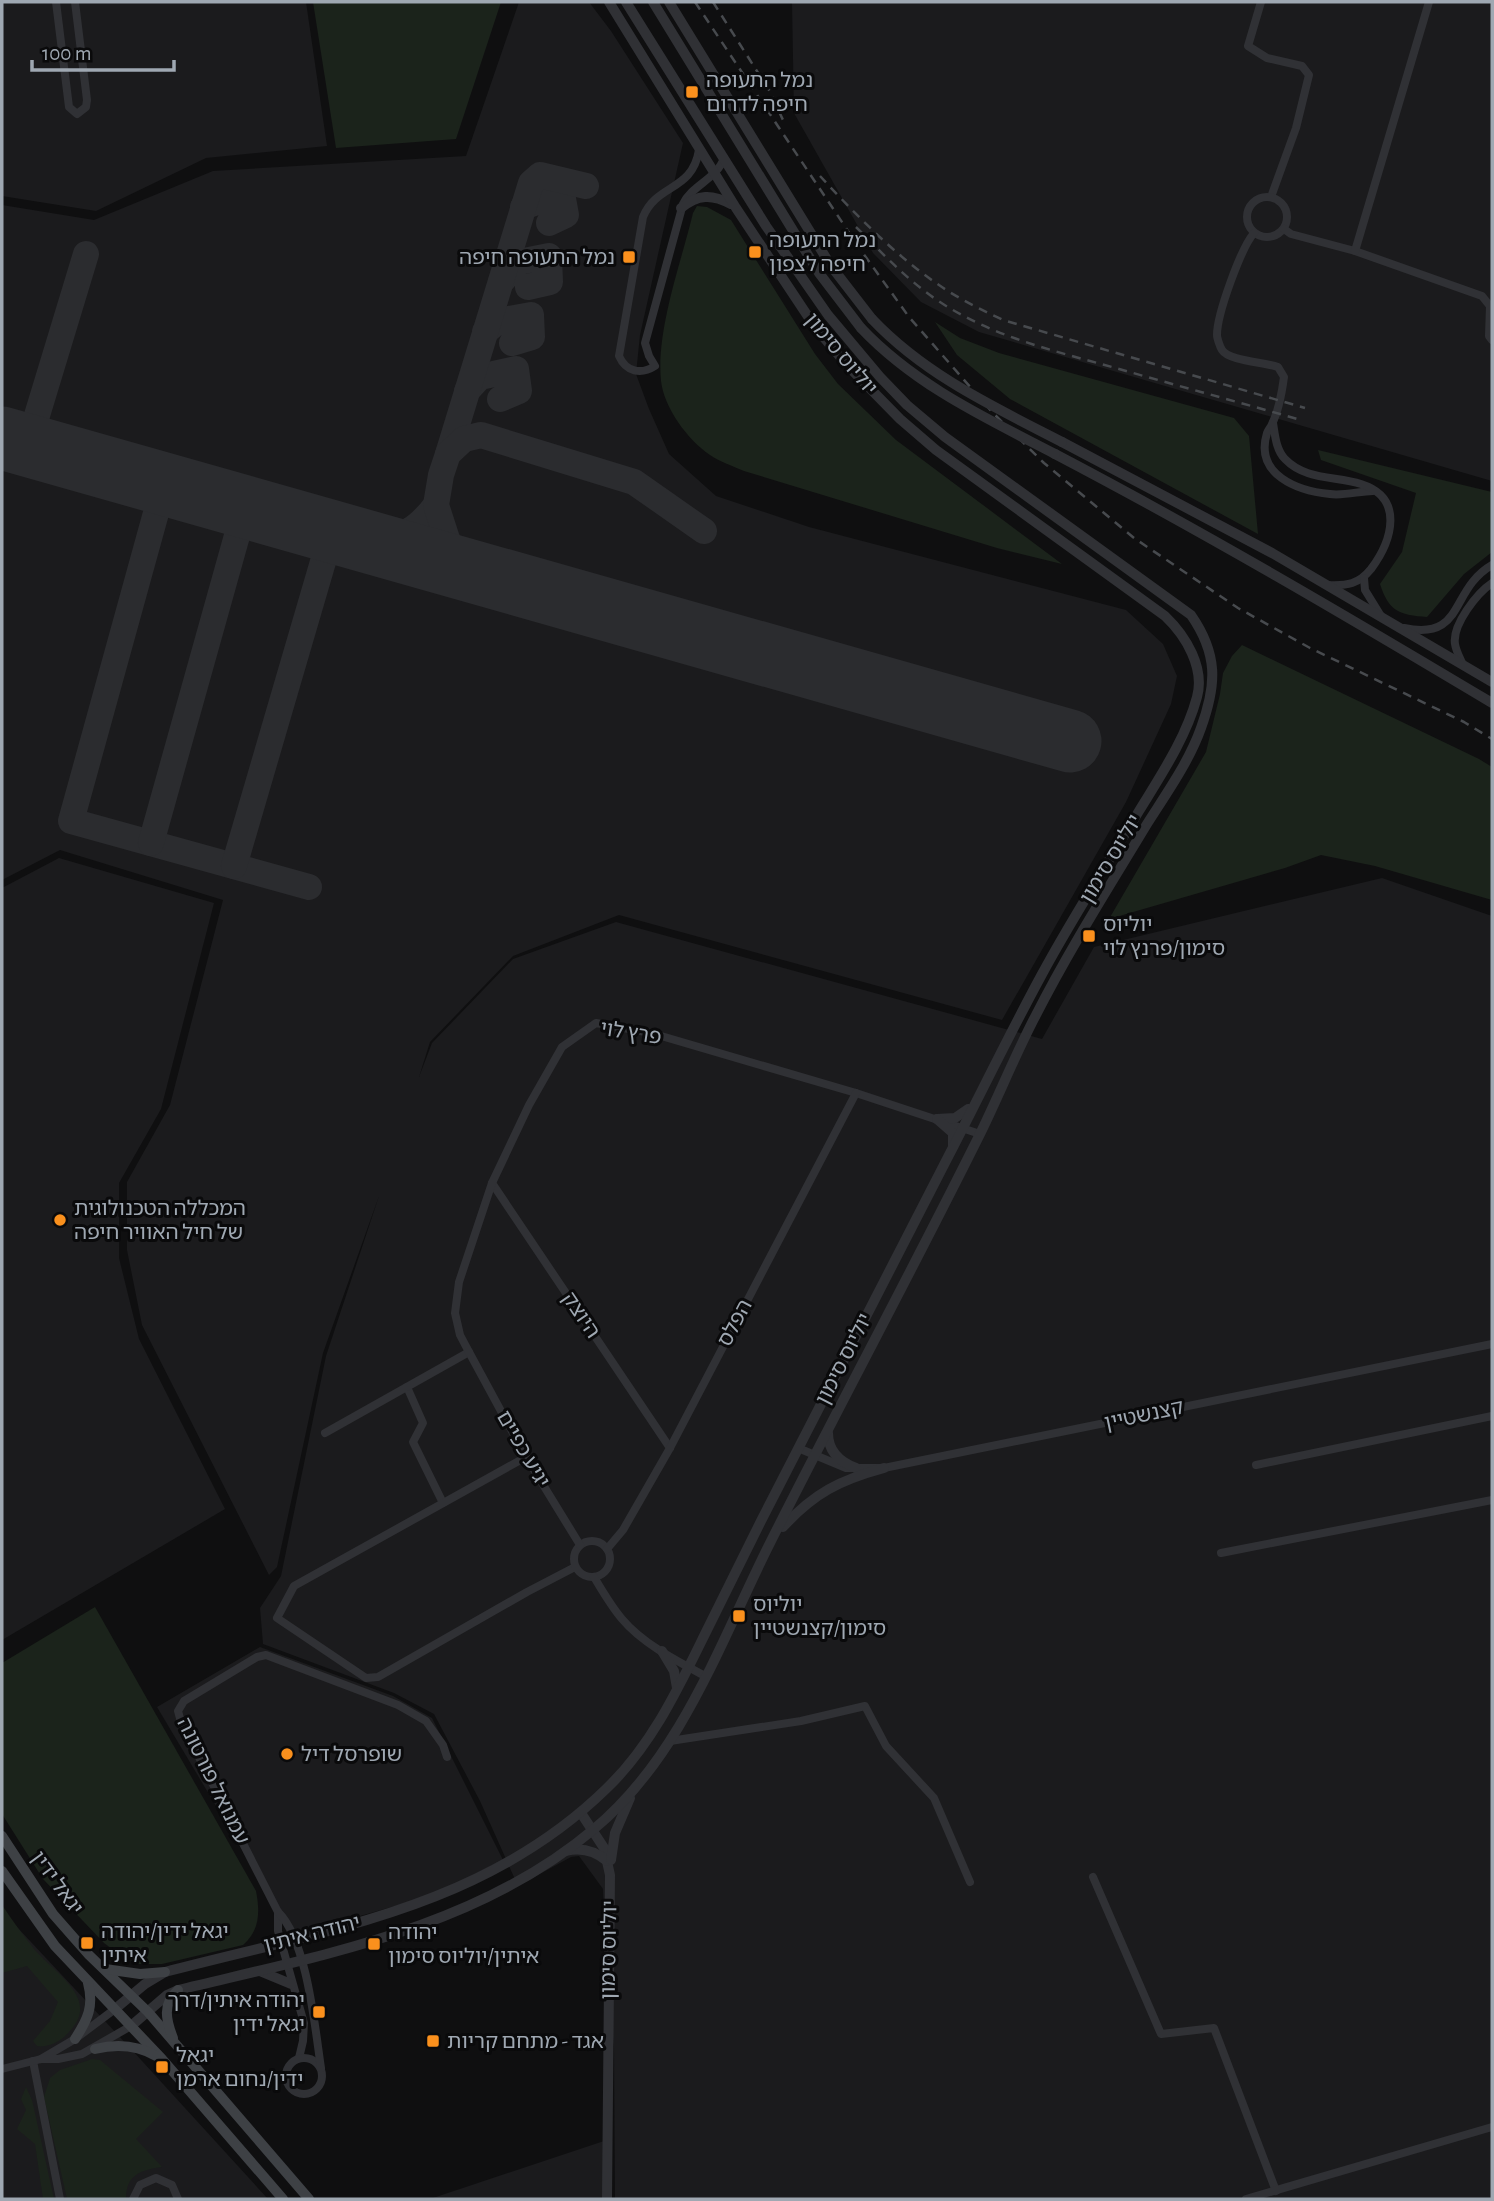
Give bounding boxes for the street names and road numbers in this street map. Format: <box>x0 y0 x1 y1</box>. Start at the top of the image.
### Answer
street label: יוליוס סימון <box>801 309 881 399</box>
street label: יוליוס סימון <box>1076 811 1146 907</box>
street label: פרץ לוי <box>599 1018 663 1048</box>
street label: היוצק <box>558 1288 604 1342</box>
street label: הפלס <box>714 1296 756 1350</box>
street label: יוליוס סימון <box>812 1310 876 1408</box>
street label: קצנשטיין <box>1102 1396 1186 1434</box>
street label: יגיע כפיים <box>493 1407 553 1491</box>
street label: עמנואל פורטונה <box>173 1714 253 1848</box>
street label: יגאל ידין <box>27 1848 87 1918</box>
street label: יוליוס סימון <box>598 1900 620 2000</box>
street label: יהודה איתין <box>262 1912 362 1956</box>

